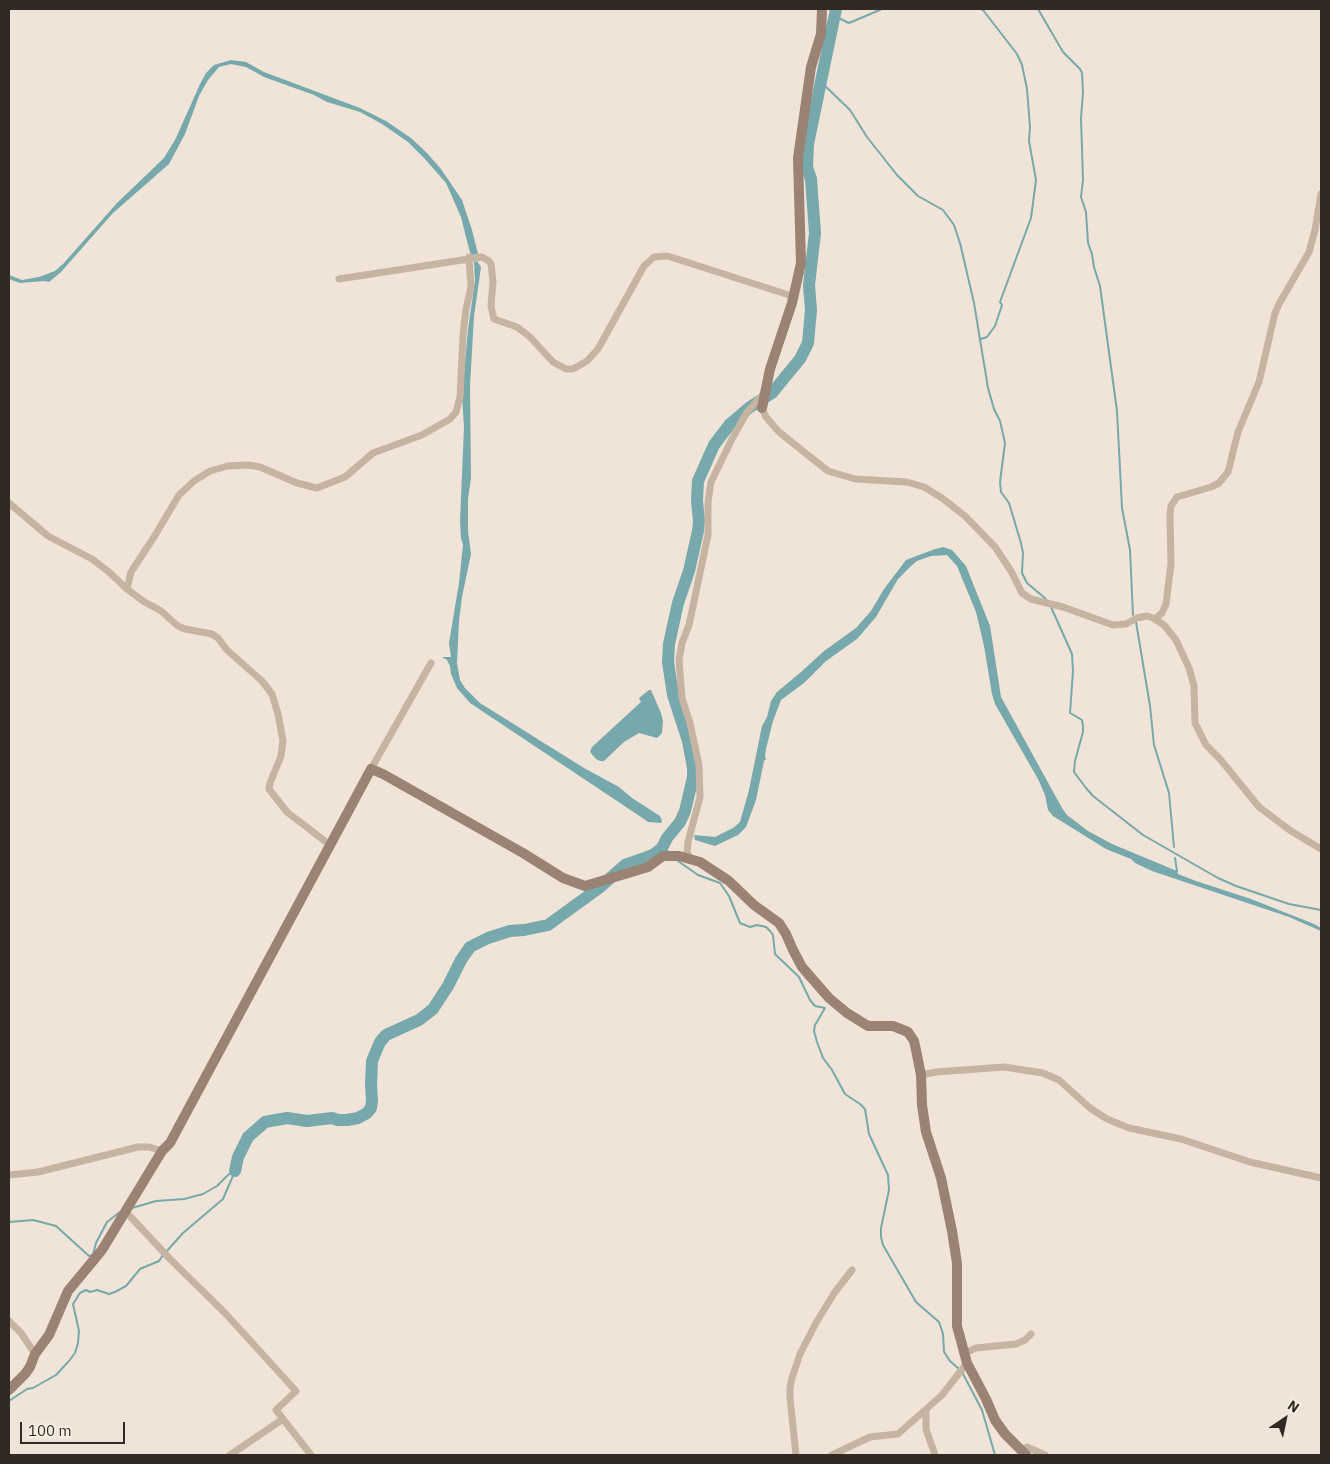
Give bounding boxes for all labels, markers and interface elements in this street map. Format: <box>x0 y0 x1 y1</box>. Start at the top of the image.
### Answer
north arrow <box>1260 1394 1310 1444</box>
text: N <box>1284 1396 1303 1417</box>
scale bar <box>22 1412 128 1444</box>
text: 100 m <box>28 1421 72 1440</box>

